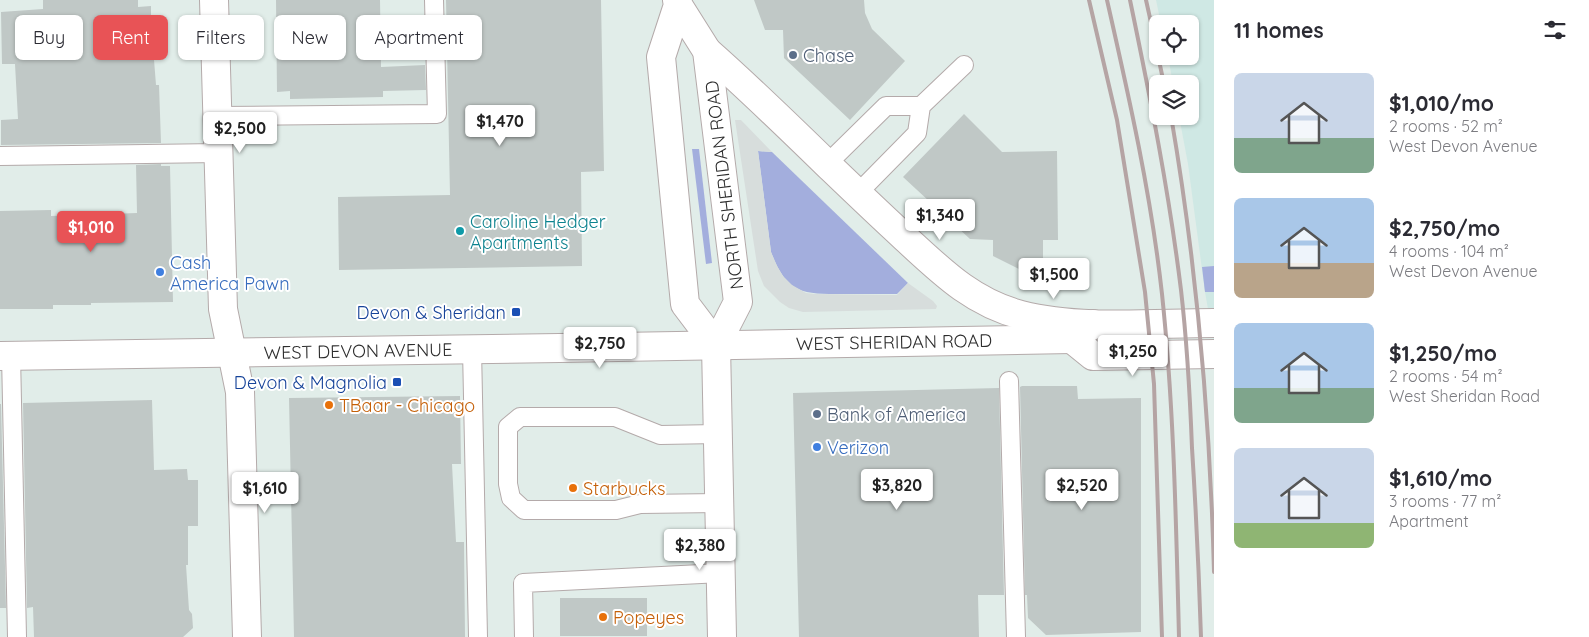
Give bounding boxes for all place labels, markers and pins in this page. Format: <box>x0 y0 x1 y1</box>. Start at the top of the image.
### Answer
place label: Chase <box>803 44 855 67</box>
marker: Chase <box>787 49 799 61</box>
pin: $1,470 <box>459 104 541 147</box>
pin: $2,500 <box>199 112 281 154</box>
pin: $1,340 <box>899 198 981 241</box>
pin: $1,010 <box>50 210 132 253</box>
place label: Caroline Hedger Apartments <box>470 210 606 254</box>
marker: Caroline Hedger Apartments <box>454 225 466 237</box>
place label: Cash America Pawn <box>170 251 290 295</box>
pin: $1,500 <box>1013 258 1095 300</box>
marker: Cash America Pawn <box>154 266 166 278</box>
place label: Devon & Sheridan <box>357 301 506 324</box>
marker: Devon & Sheridan <box>510 306 522 318</box>
pin: $2,750 <box>559 326 641 369</box>
pin: $1,250 <box>1092 334 1174 377</box>
place label: Devon & Magnolia <box>234 371 387 394</box>
marker: Devon & Magnolia <box>391 376 403 388</box>
place label: TBaar - Chicago <box>339 394 475 417</box>
marker: TBaar - Chicago <box>323 399 335 411</box>
place label: Bank of America <box>827 403 966 426</box>
marker: Bank of America <box>811 408 823 420</box>
place label: Verizon <box>827 436 889 459</box>
marker: Verizon <box>811 441 823 453</box>
pin: $3,820 <box>856 468 938 511</box>
pin: $2,520 <box>1041 468 1123 511</box>
pin: $1,610 <box>224 472 306 514</box>
place label: Starbucks <box>583 477 666 500</box>
marker: Starbucks <box>567 482 579 494</box>
pin: $2,380 <box>659 528 741 571</box>
place label: Popeyes <box>613 606 684 629</box>
marker: Popeyes <box>597 611 609 623</box>

